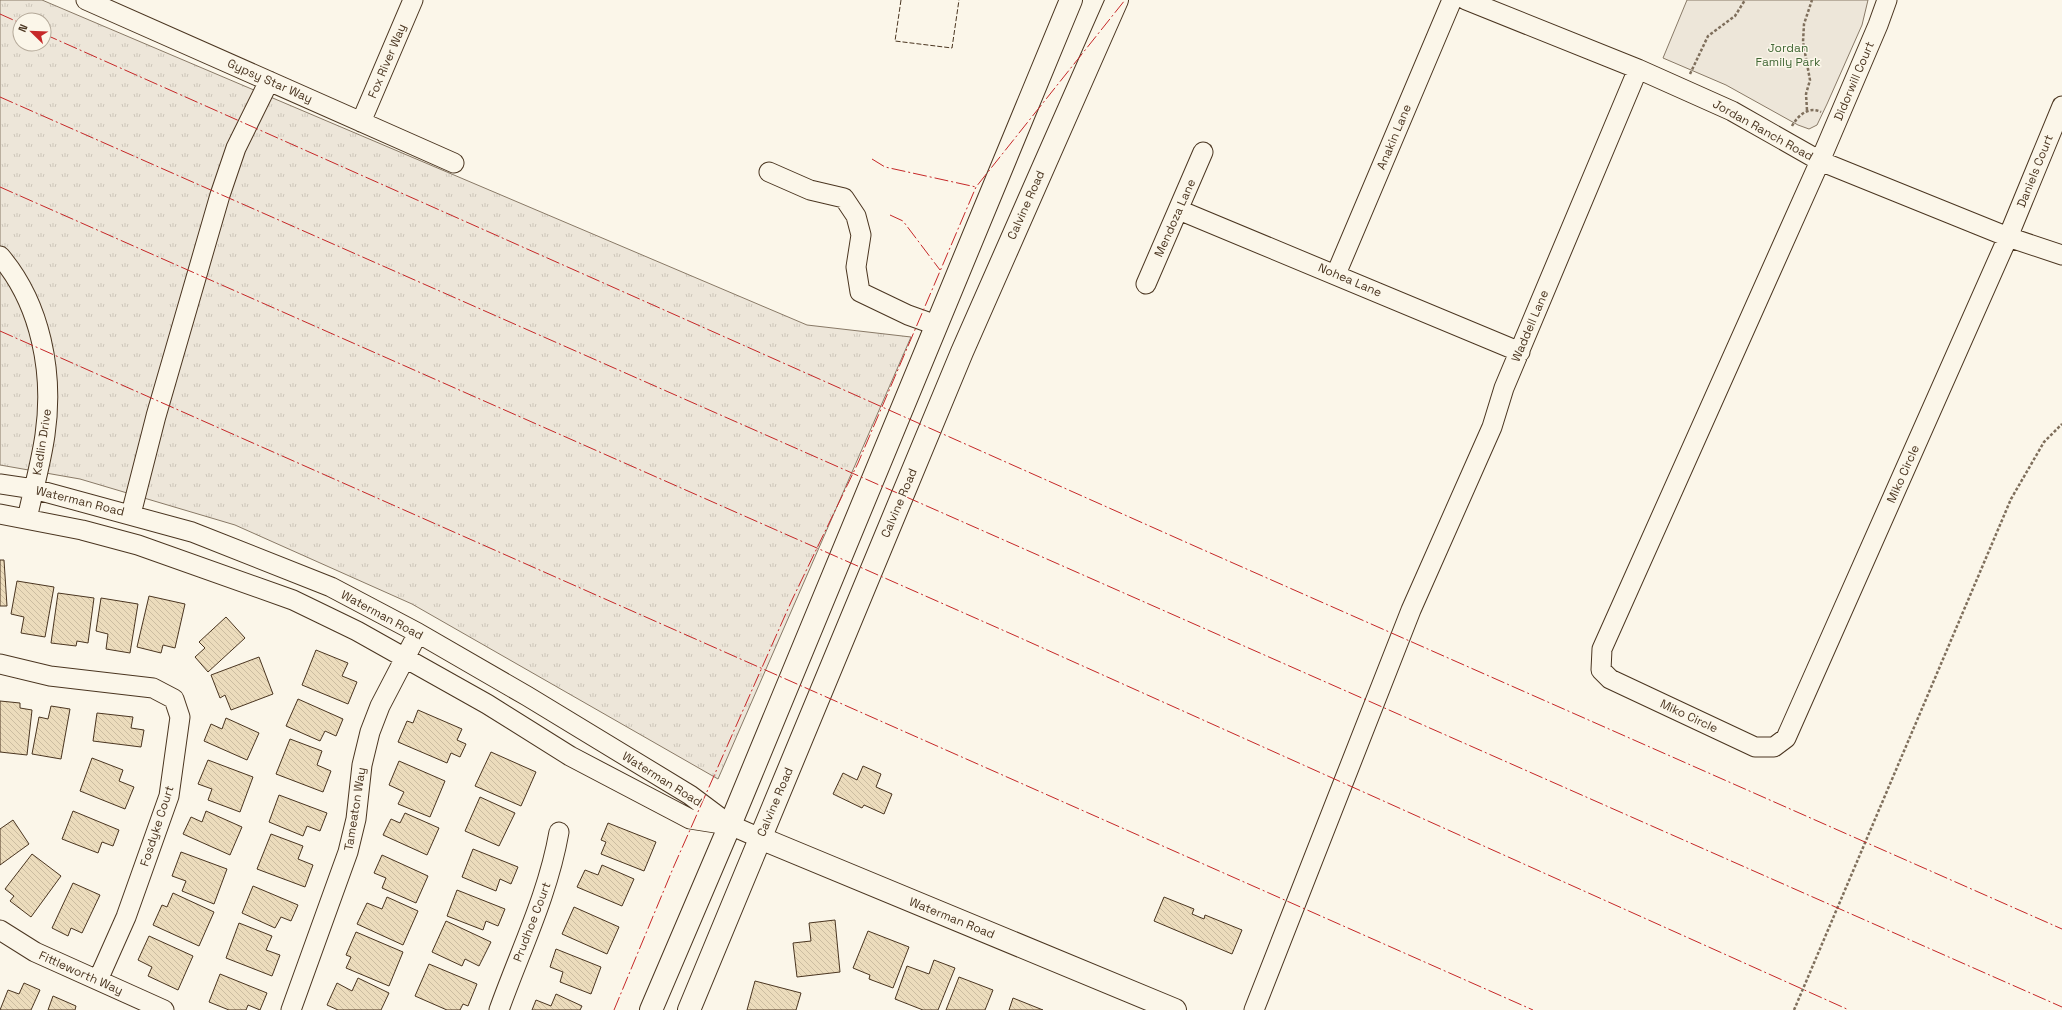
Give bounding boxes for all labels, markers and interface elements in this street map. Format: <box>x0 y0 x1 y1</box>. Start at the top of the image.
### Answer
north arrow <box>12 12 52 52</box>
street label: Fox River Way <box>364 21 410 101</box>
text: N <box>15 22 31 34</box>
street label: Didorwill Court <box>1830 39 1878 123</box>
park label: Jordan Family Park <box>1756 40 1821 70</box>
street label: Gypsy Star Way <box>225 55 315 107</box>
street label: Jordan Ranch Road <box>1710 96 1816 164</box>
street label: Anakin Lane <box>1373 102 1415 172</box>
street label: Daniels Court <box>2013 132 2057 210</box>
street label: Calvine Road <box>1004 168 1048 242</box>
street label: Mendoza Lane <box>1151 176 1199 260</box>
street label: Nohea Lane <box>1316 259 1384 301</box>
street label: Waddell Lane <box>1508 288 1552 364</box>
street label: Kadlin Drive <box>29 408 55 476</box>
street label: Miko Circle <box>1883 442 1923 506</box>
street label: Calvine Road <box>877 466 921 540</box>
street label: Waterman Road <box>34 482 126 520</box>
street label: Waterman Road <box>338 587 426 643</box>
street label: Miko Circle <box>1657 696 1721 736</box>
street label: Waterman Road <box>619 748 705 810</box>
street label: Calvine Road <box>753 765 797 839</box>
street label: Tameaton Way <box>340 766 370 852</box>
street label: Fosdyke Court <box>136 784 178 868</box>
street label: Prudhoe Court <box>509 880 555 964</box>
street label: Waterman Road <box>907 894 997 942</box>
street label: Fittleworth Way <box>36 947 126 999</box>

